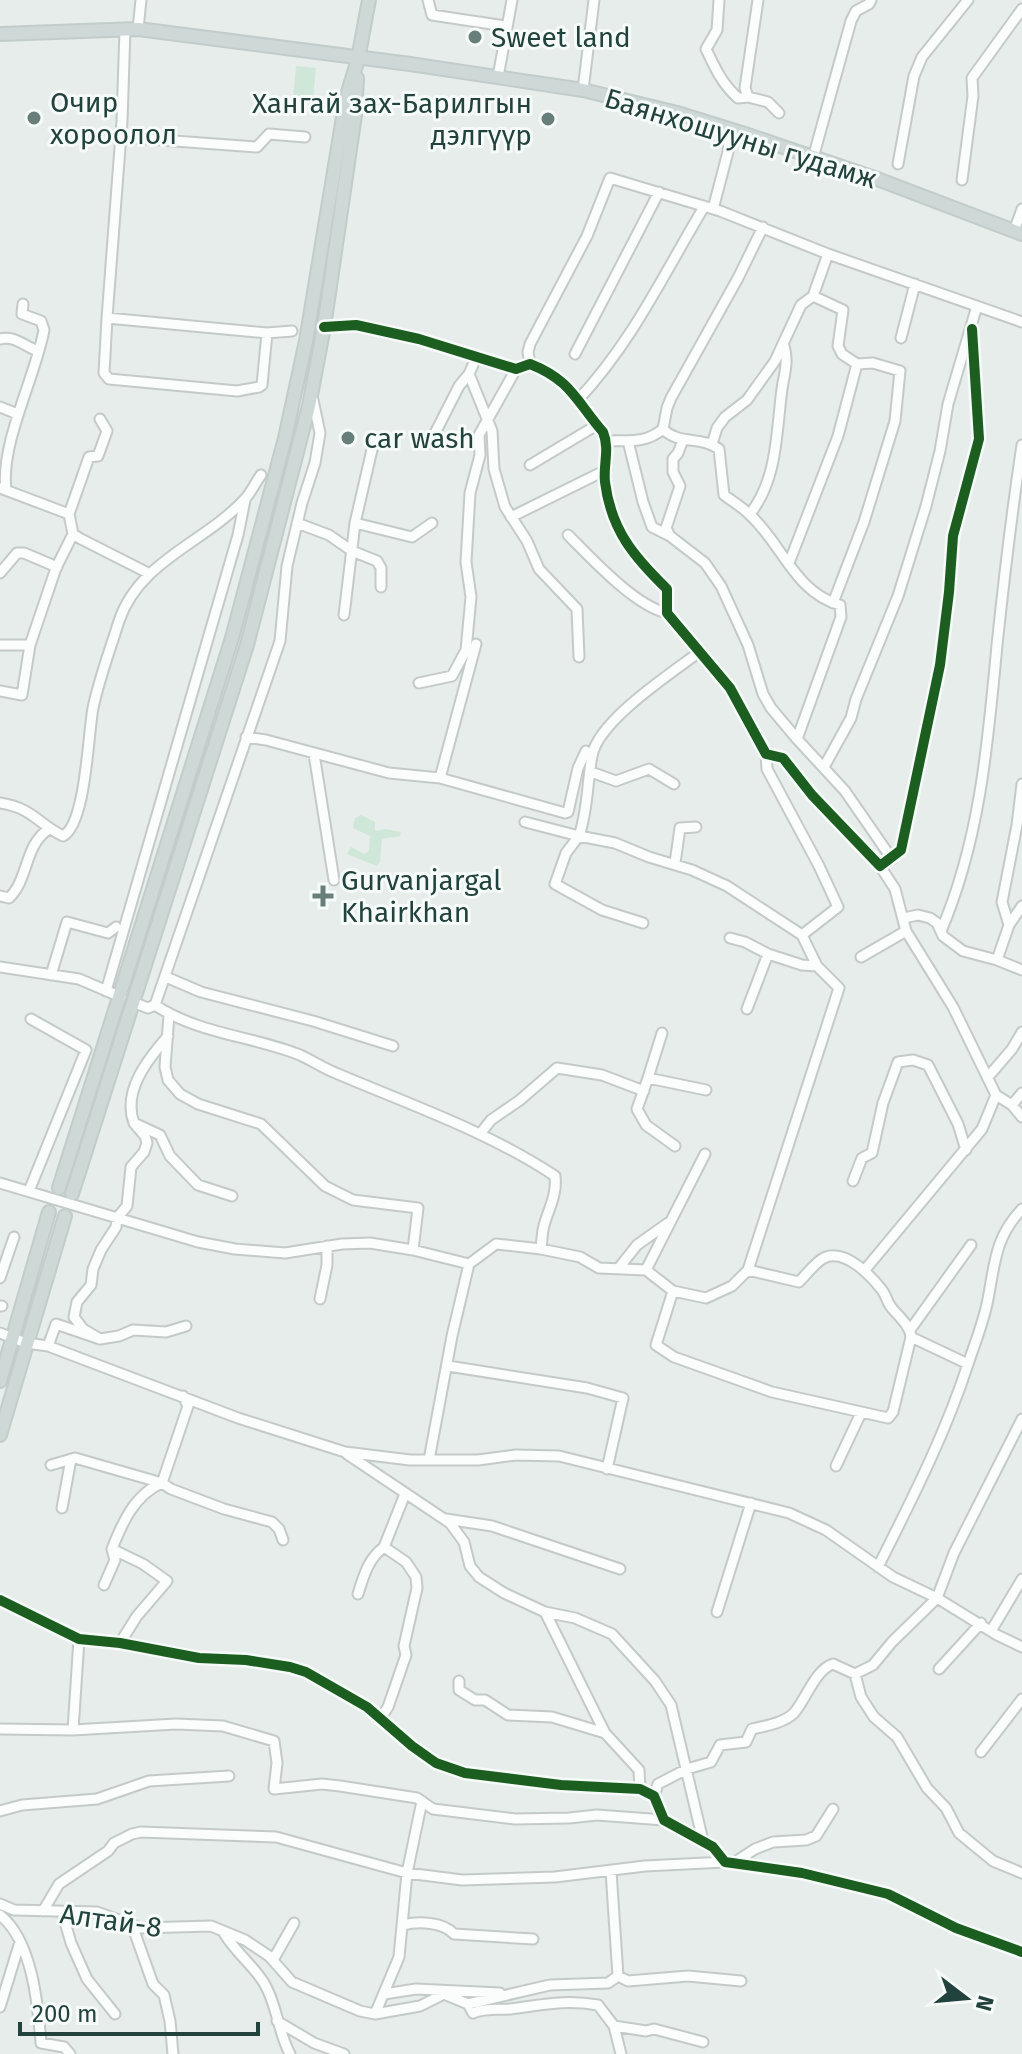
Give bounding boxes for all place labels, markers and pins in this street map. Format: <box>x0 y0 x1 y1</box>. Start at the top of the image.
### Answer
place label: Sweet land <box>491 21 631 54</box>
marker: Sweet land <box>466 28 484 46</box>
place label: Очир хороолол <box>50 86 177 151</box>
place label: Хангай зах-Барилгын дэлгүүр <box>252 87 532 152</box>
marker: Очир хороолол <box>25 109 43 127</box>
marker: Хангай зах-Барилгын дэлгүүр <box>539 110 557 128</box>
place label: car wash <box>364 422 475 455</box>
marker: car wash <box>339 429 357 447</box>
place label: Gurvanjargal Khairkhan <box>341 864 501 929</box>
marker: Gurvanjargal Khairkhan <box>312 885 334 907</box>

